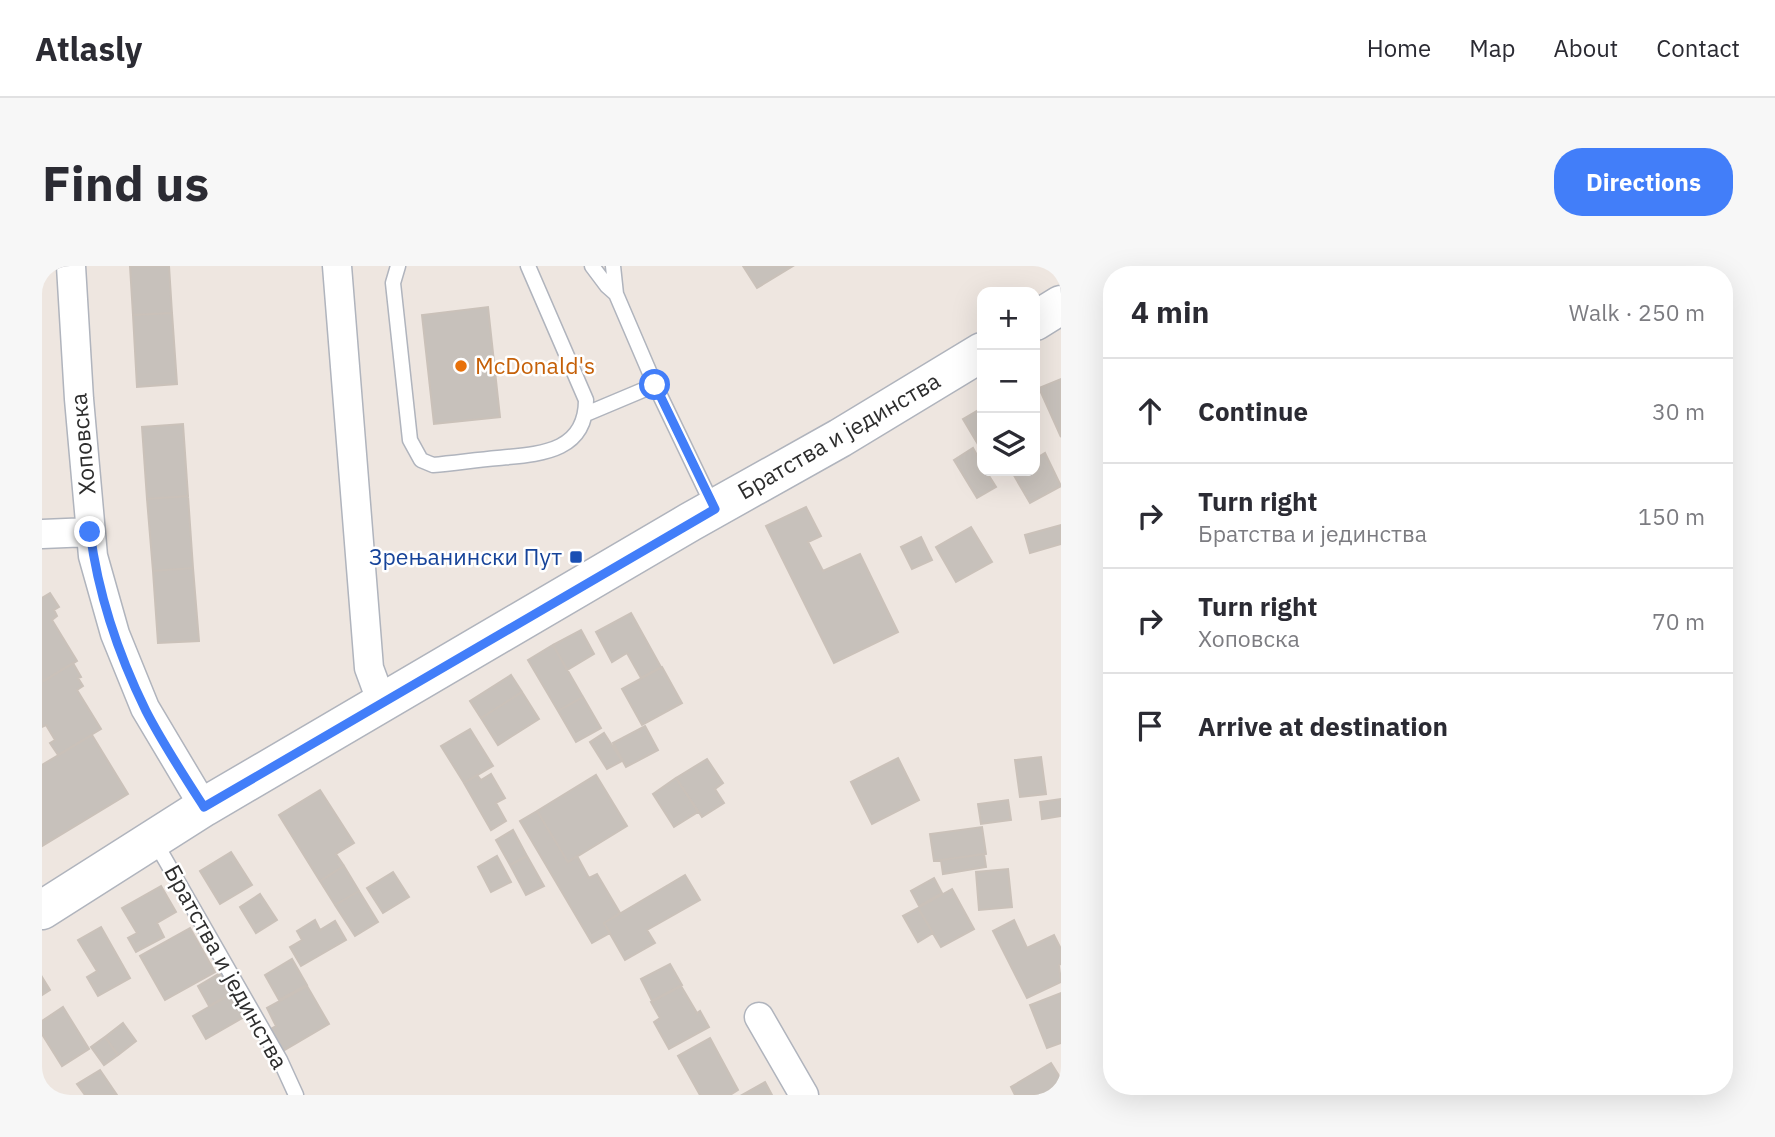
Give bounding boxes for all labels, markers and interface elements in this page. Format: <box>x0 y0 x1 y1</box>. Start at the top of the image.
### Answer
text: Atlasly <box>35 27 142 70</box>
text: Home <box>1367 32 1431 64</box>
text: Map <box>1469 32 1515 64</box>
text: About <box>1553 32 1618 64</box>
text: Contact <box>1656 32 1740 64</box>
button: Directions <box>1554 148 1733 216</box>
text: Find us <box>42 151 209 214</box>
map controls <box>977 287 1040 476</box>
button: + <box>977 287 1040 350</box>
text: 4 min <box>1131 292 1209 331</box>
text: Walk · 250 m <box>1569 297 1705 327</box>
place label: McDonald's <box>475 350 595 380</box>
button: − <box>977 350 1040 413</box>
marker: McDonald's <box>453 358 469 374</box>
street label: Братства и јединства <box>732 365 945 505</box>
route start <box>639 369 670 400</box>
street label: Хоповска <box>63 392 101 496</box>
icon: ahead <box>1131 392 1169 430</box>
text: Continue <box>1198 394 1308 428</box>
text: 30 m <box>1652 396 1705 426</box>
button: layers <box>977 413 1040 476</box>
text: Turn right <box>1198 484 1317 518</box>
icon: right <box>1131 497 1169 535</box>
text: 150 m <box>1638 501 1705 531</box>
route end <box>74 516 105 547</box>
text: Братства и јединства <box>1198 518 1427 548</box>
place label: Зрењанински Пут <box>369 541 562 571</box>
marker: Зрењанински Пут <box>568 549 584 565</box>
text: Turn right <box>1198 589 1317 623</box>
icon: right <box>1131 602 1169 640</box>
text: 70 m <box>1652 606 1705 636</box>
text: Хоповска <box>1198 623 1300 653</box>
icon: arrive <box>1131 707 1169 745</box>
text: Arrive at destination <box>1198 709 1448 743</box>
street label: Братства и јединства <box>158 859 295 1074</box>

